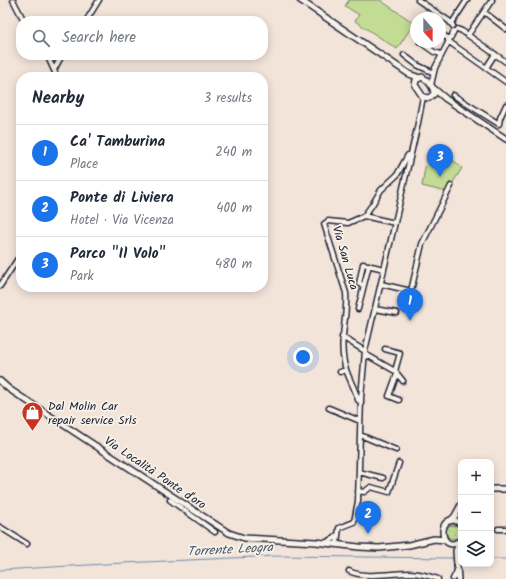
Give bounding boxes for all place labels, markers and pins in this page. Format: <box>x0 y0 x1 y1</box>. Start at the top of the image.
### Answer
pin: 3 <box>427 144 453 177</box>
pin: 1 <box>397 288 423 321</box>
place label: Dal Molin Car repair service Srls <box>48 397 137 430</box>
shop icon: Dal Molin Car repair service Srls <box>19 400 45 433</box>
pin: 2 <box>355 501 381 534</box>

